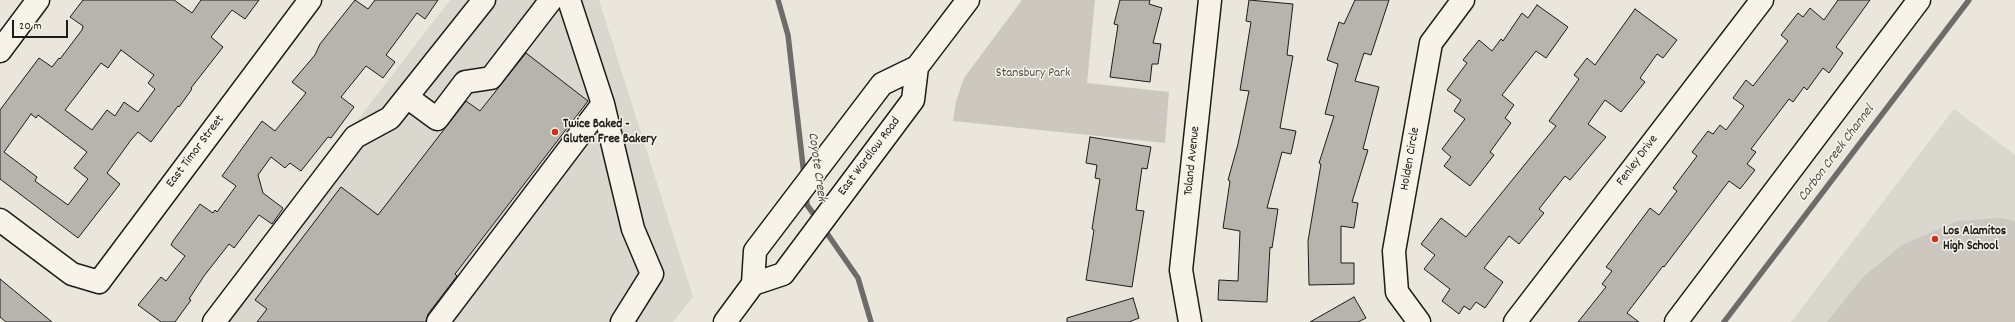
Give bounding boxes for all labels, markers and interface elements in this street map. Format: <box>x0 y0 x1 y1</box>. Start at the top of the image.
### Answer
scale bar <box>14 12 70 38</box>
text: 20 m <box>19 18 42 35</box>
park label: Stansbury Park <box>996 66 1070 82</box>
water label: Carbon Creek Channel <box>1795 102 1879 206</box>
street label: East Timor Street <box>164 113 228 191</box>
street label: East Wardlow Road <box>835 115 905 199</box>
place label: Twice Baked - Gluten Free Bakery <box>563 117 656 148</box>
street label: Toland Avenue <box>1182 126 1204 196</box>
street label: Holden Circle <box>1398 126 1424 192</box>
marker: Twice Baked - Gluten Free Bakery <box>550 127 560 137</box>
water label: Coyote Creek <box>803 131 829 203</box>
street label: Fenley Drive <box>1614 132 1662 190</box>
place label: Los Alamitos High School <box>1943 224 2006 255</box>
marker: Los Alamitos High School <box>1930 234 1940 244</box>

